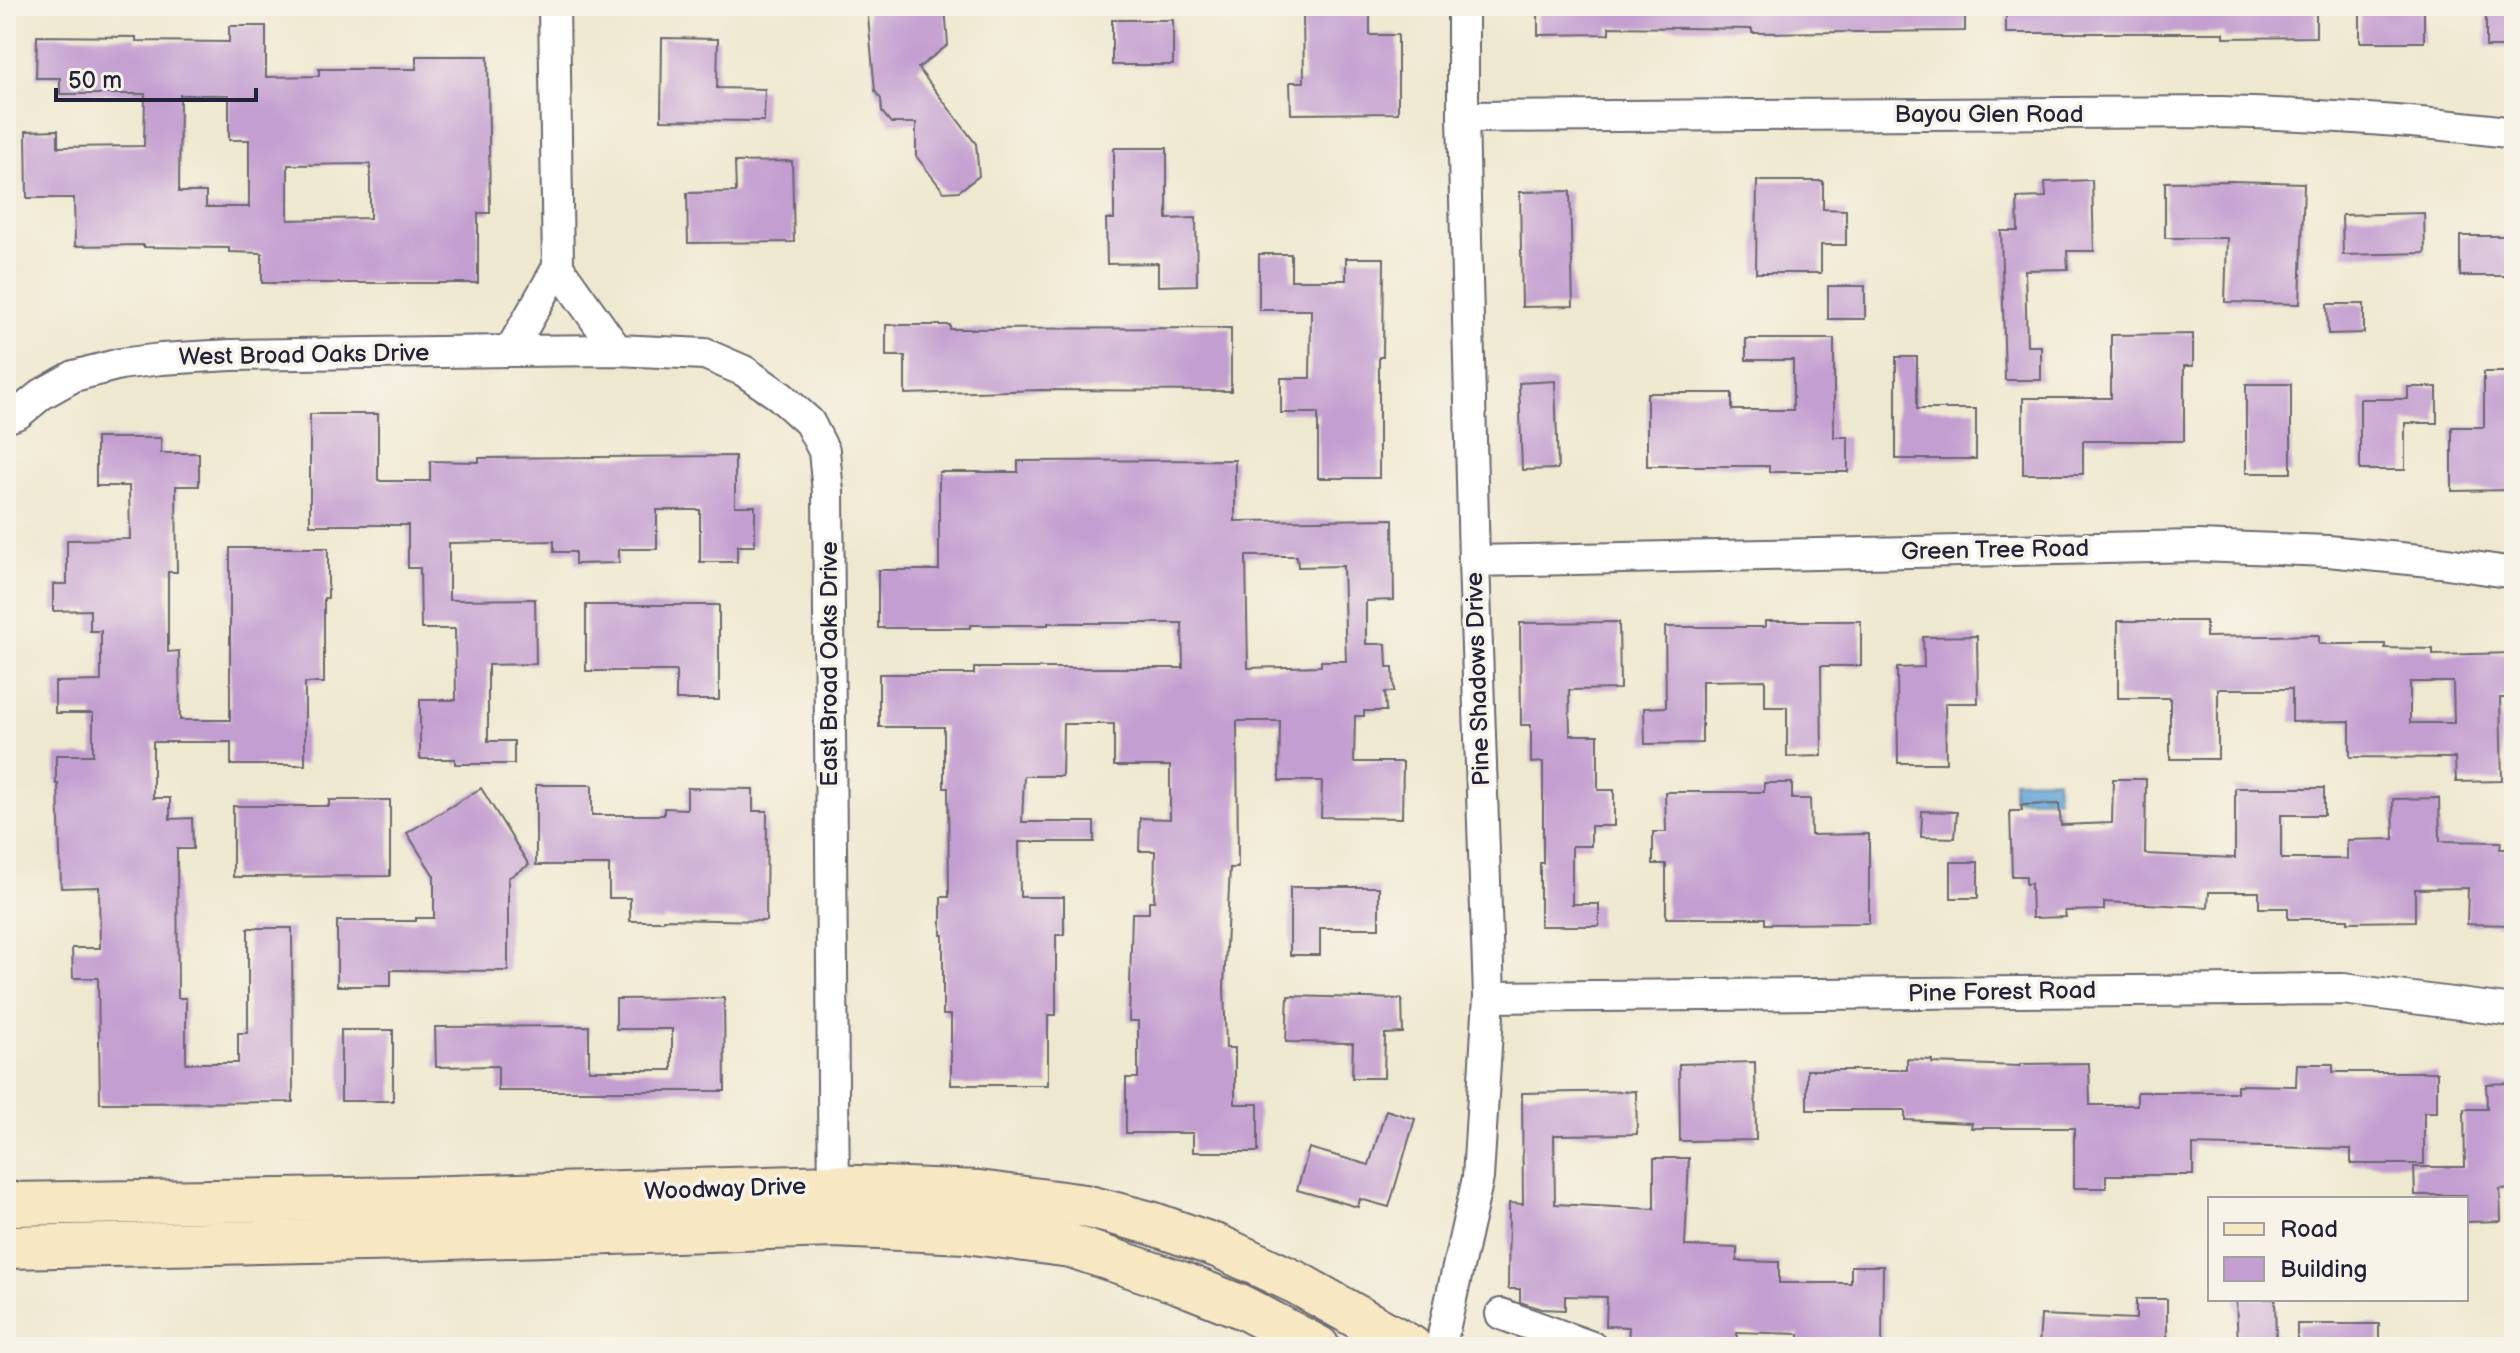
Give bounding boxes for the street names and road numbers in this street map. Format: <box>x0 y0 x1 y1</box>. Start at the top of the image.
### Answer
street label: Bayou Glen Road <box>1895 100 2083 129</box>
street label: West Broad Oaks Drive <box>178 338 430 372</box>
street label: Green Tree Road <box>1901 534 2089 566</box>
street label: East Broad Oaks Drive <box>815 541 844 787</box>
street label: Pine Shadows Drive <box>1460 572 1496 786</box>
street label: Pine Forest Road <box>1908 976 2096 1008</box>
street label: Woodway Drive <box>643 1172 807 1206</box>

